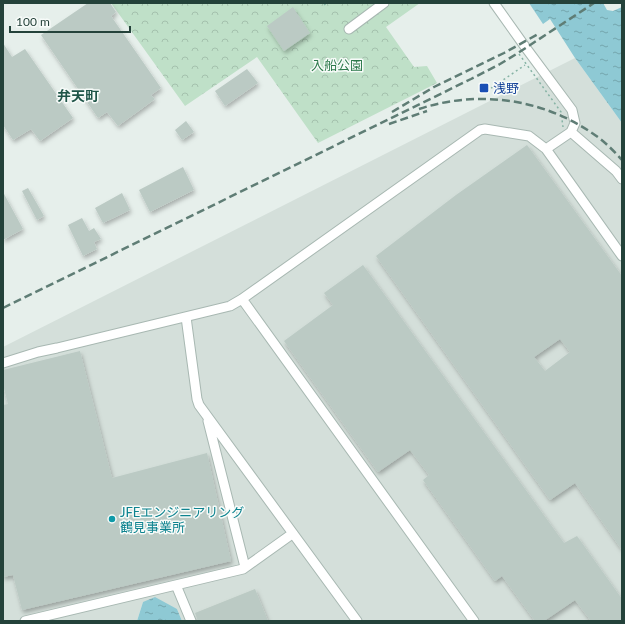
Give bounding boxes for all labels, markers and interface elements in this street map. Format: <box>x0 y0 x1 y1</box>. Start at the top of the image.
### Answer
scale bar <box>10 8 130 34</box>
text: 100 m <box>16 14 50 29</box>
park label: 入船公園 <box>311 57 363 73</box>
place label: 浅野 <box>493 80 519 96</box>
marker: 浅野 <box>478 82 490 94</box>
district label: 弁天町 <box>57 87 99 104</box>
place label: JFEエンジニアリング 鶴見事業所 <box>120 504 244 535</box>
marker: JFEエンジニアリング 鶴見事業所 <box>107 514 117 524</box>

